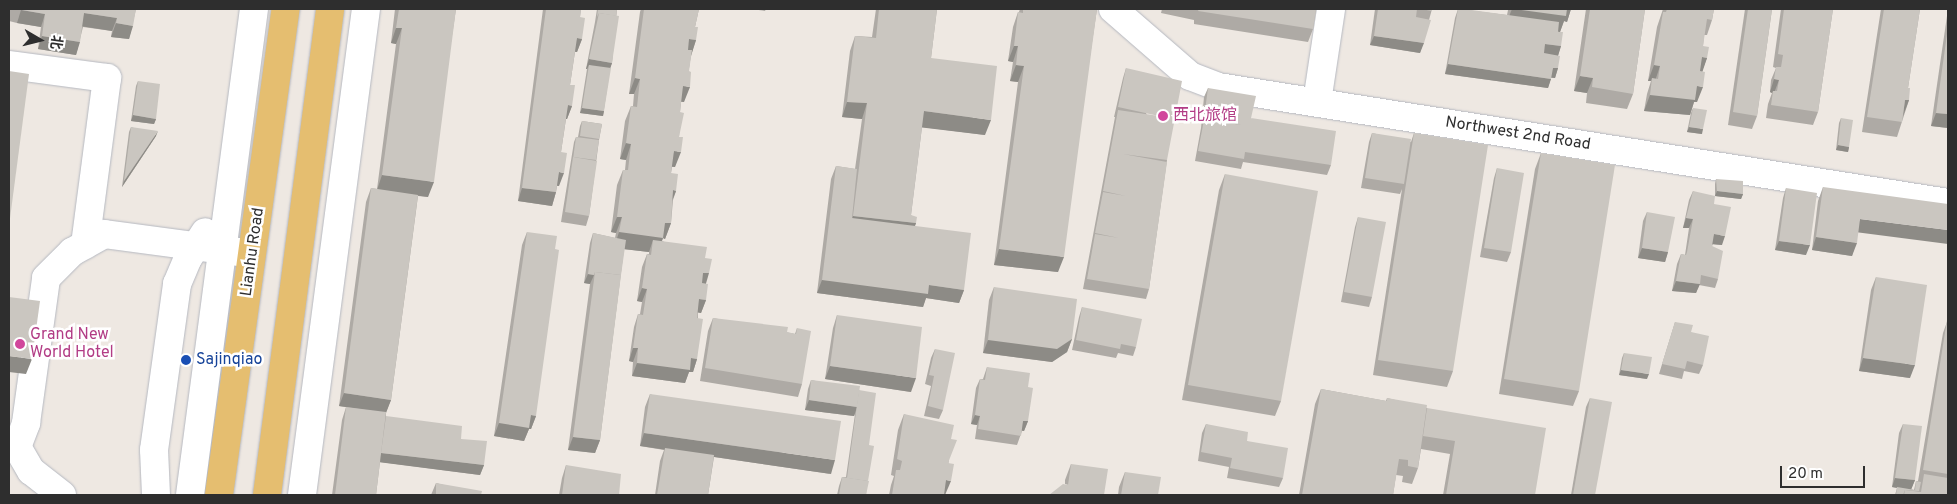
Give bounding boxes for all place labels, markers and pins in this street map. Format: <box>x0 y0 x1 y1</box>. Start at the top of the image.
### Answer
place label: 西北旅馆 <box>1173 106 1237 126</box>
marker: 西北旅馆 <box>1157 110 1169 122</box>
place label: Grand New World Hotel <box>30 325 114 363</box>
marker: Grand New World Hotel <box>14 338 26 350</box>
place label: Sajinqiao <box>196 350 263 370</box>
marker: Sajinqiao <box>180 354 192 366</box>

